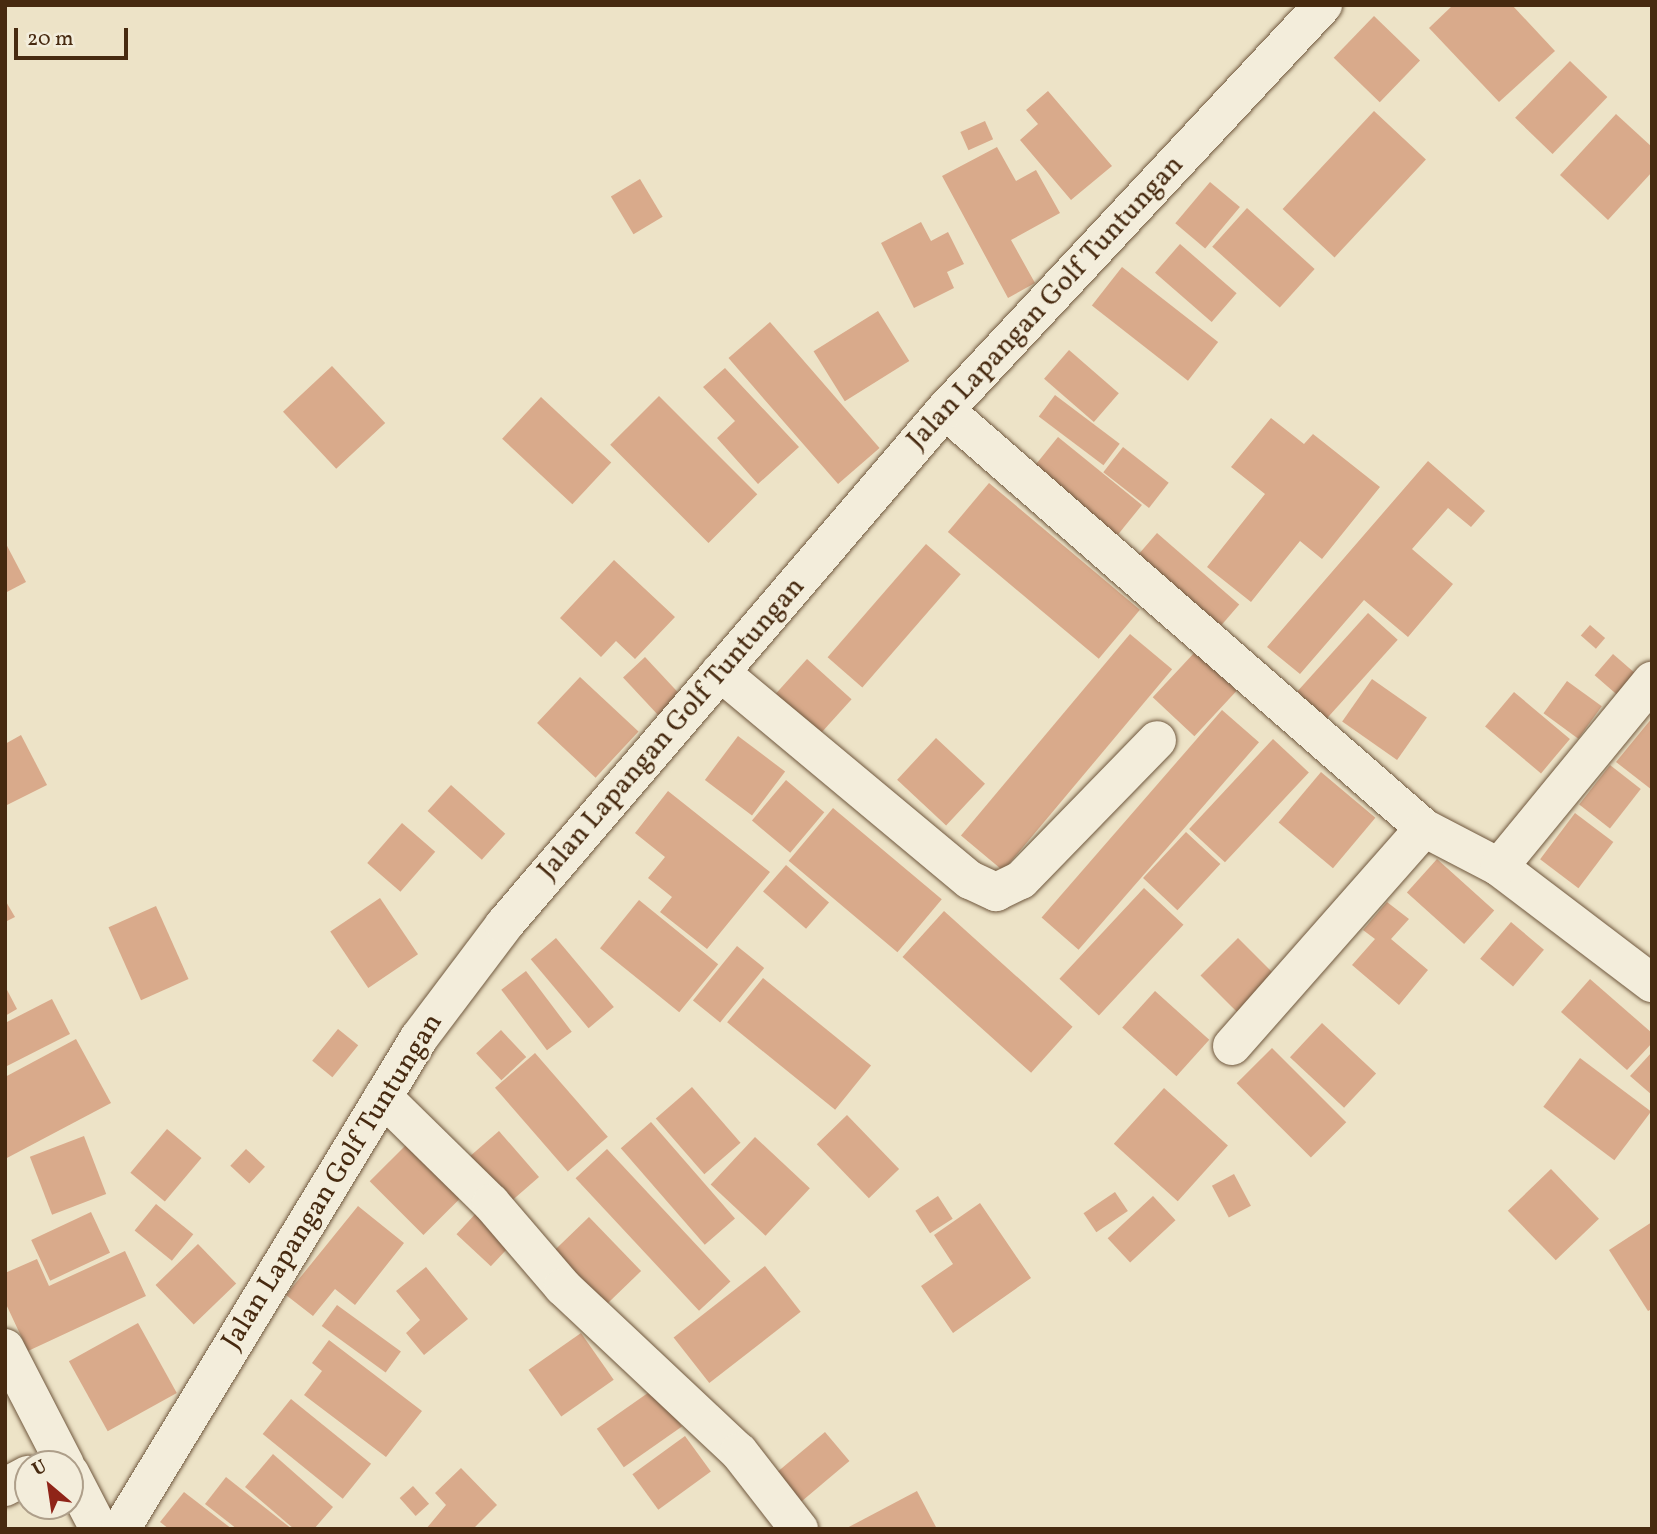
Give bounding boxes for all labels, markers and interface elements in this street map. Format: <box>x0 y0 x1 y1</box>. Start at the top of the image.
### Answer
scale bar <box>18 14 131 58</box>
text: 20 m <box>27 25 73 54</box>
street label: Jalan Lapangan Golf Tuntungan <box>901 150 1191 456</box>
street label: Jalan Lapangan Golf Tuntungan <box>532 572 812 886</box>
street label: Jalan Lapangan Golf Tuntungan <box>216 1009 450 1355</box>
north arrow <box>14 1450 84 1520</box>
text: U <box>28 1454 52 1483</box>

